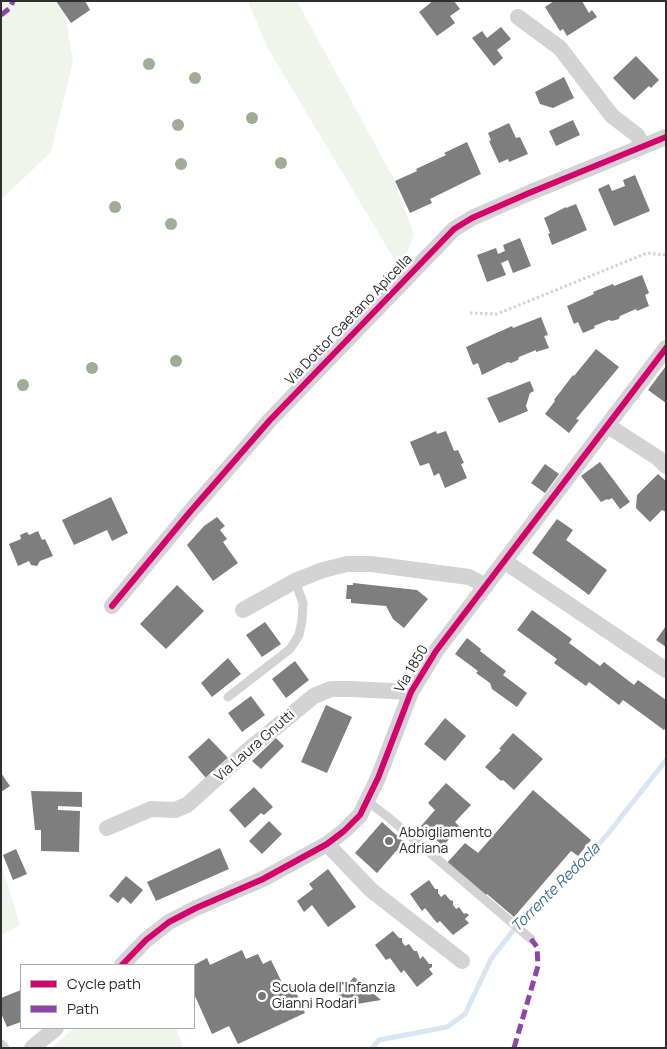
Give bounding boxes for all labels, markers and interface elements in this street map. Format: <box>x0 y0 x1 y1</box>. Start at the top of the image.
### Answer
street label: Via Dottor Gaetano Apicella <box>282 251 416 389</box>
street label: Via 1850 <box>392 642 432 696</box>
street label: Via Laura Gnutti <box>211 707 299 785</box>
place label: Abbigliamento Adriana <box>399 825 492 858</box>
marker: Abbigliamento Adriana <box>383 835 395 847</box>
water label: Torrente Redocla <box>508 840 604 936</box>
legend <box>20 964 195 1029</box>
text: Cycle path <box>67 973 141 994</box>
place label: Scuola dell'Infanzia Gianni Rodari <box>272 980 395 1012</box>
marker: Scuola dell'Infanzia Gianni Rodari <box>256 990 268 1002</box>
text: Path <box>67 998 99 1019</box>

